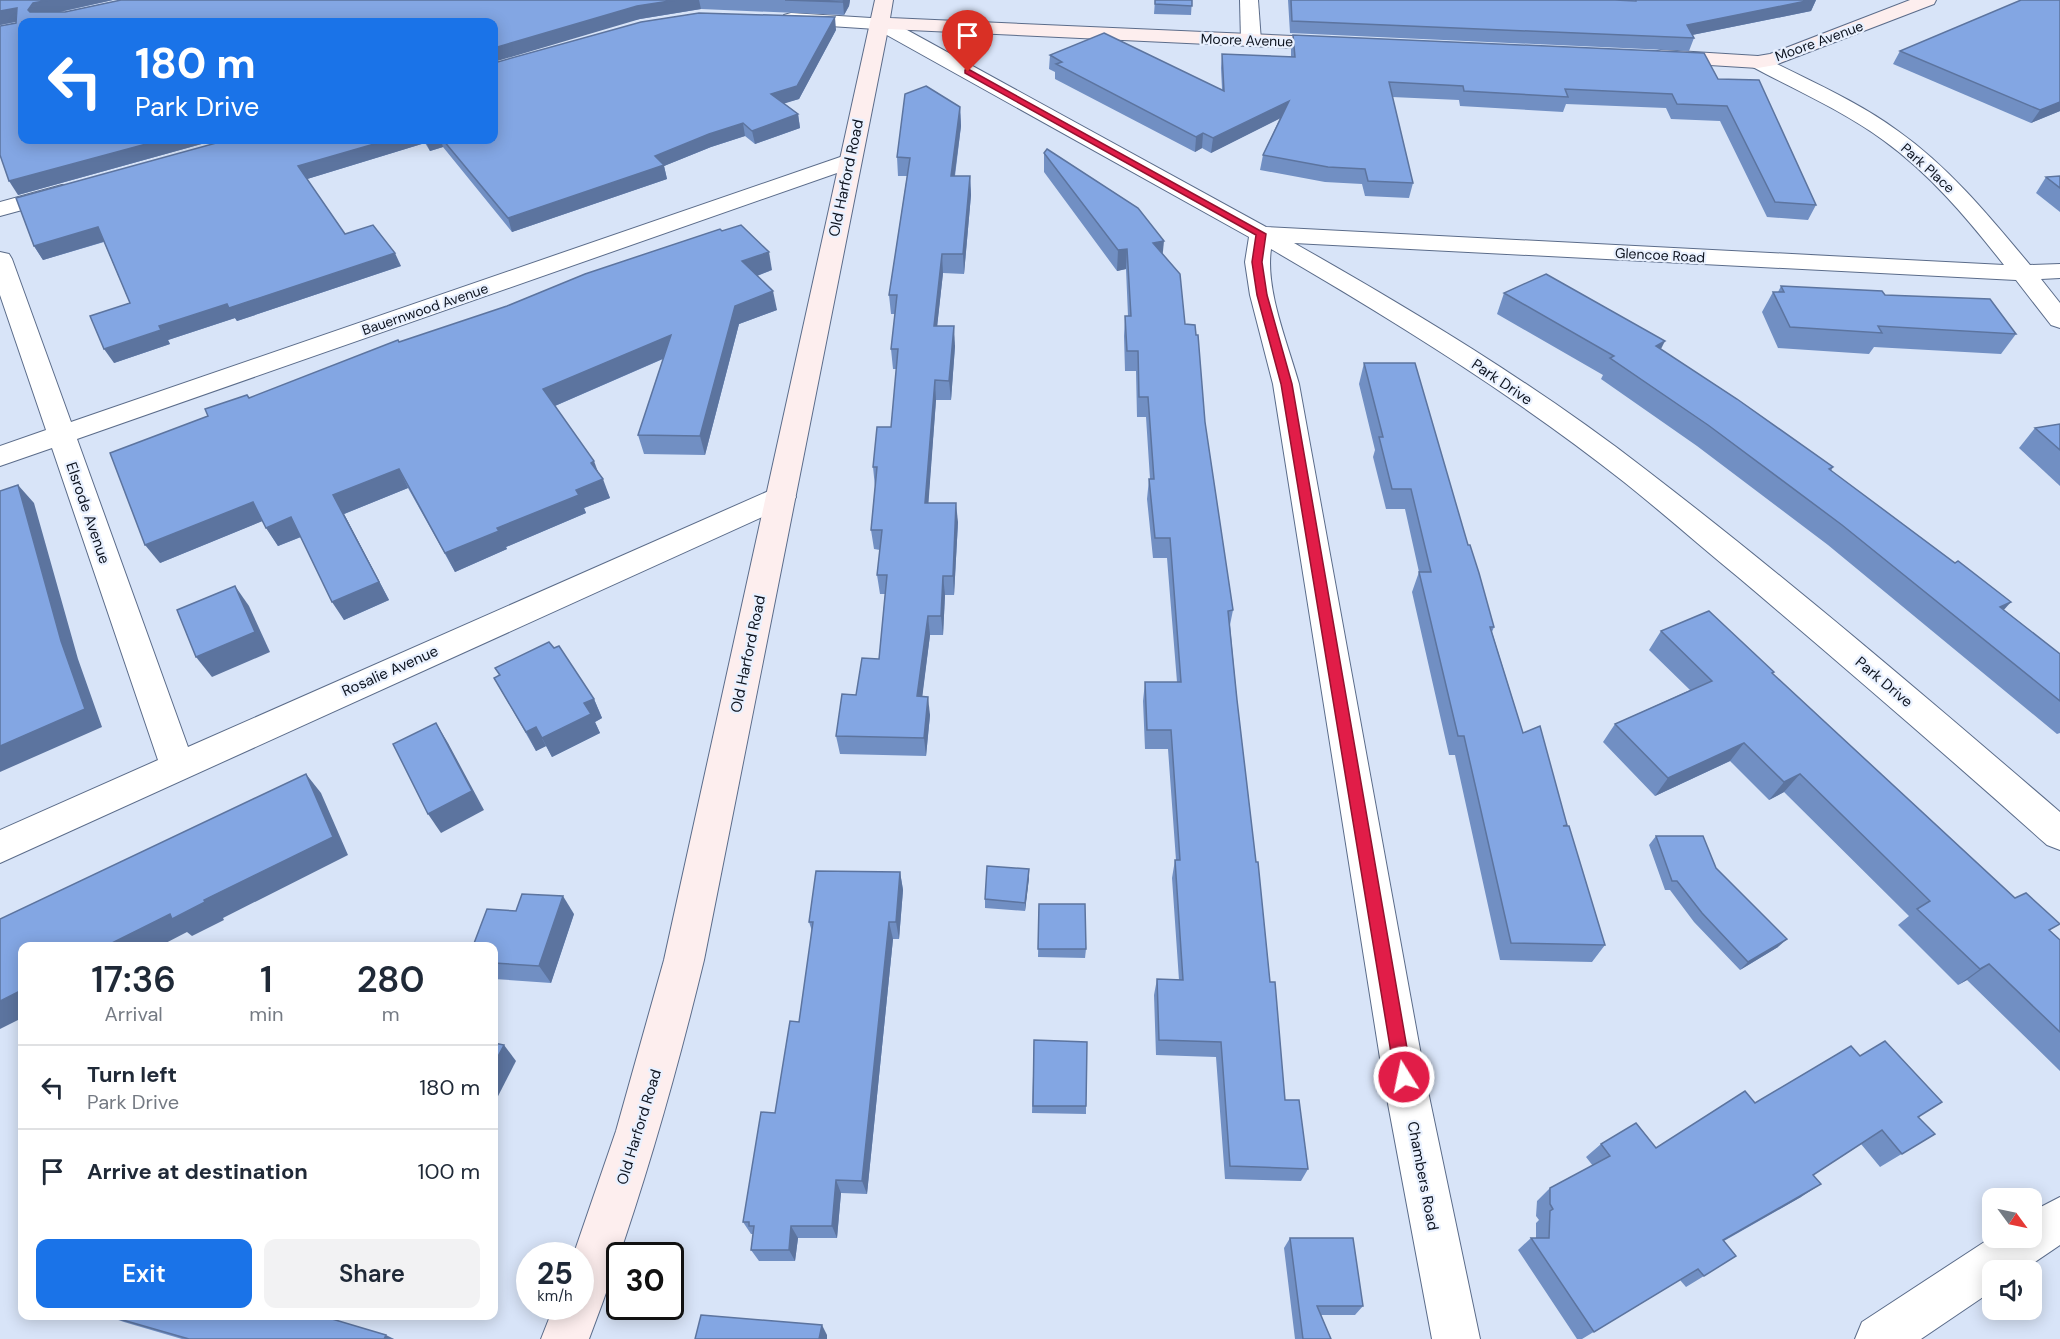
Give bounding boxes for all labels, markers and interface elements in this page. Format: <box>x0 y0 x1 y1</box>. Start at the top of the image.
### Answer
pin <box>942 10 993 72</box>
street label: Moore Avenue <box>1772 17 1866 65</box>
icon: arrive <box>951 19 984 52</box>
street label: Moore Avenue <box>1200 29 1294 51</box>
text: 180 m <box>135 36 256 91</box>
icon: left <box>36 42 114 120</box>
text: Park Drive <box>135 89 259 124</box>
street label: Old Harford Road <box>824 117 868 239</box>
street label: Park Place <box>1897 139 1959 197</box>
street label: Glencoe Road <box>1614 244 1706 266</box>
street label: Bauernwood Avenue <box>360 279 491 339</box>
street label: Park Drive <box>1468 354 1536 410</box>
street label: Elsrode Avenue <box>61 459 115 567</box>
street label: Old Harford Road <box>726 593 770 715</box>
street label: Rosalie Avenue <box>339 641 441 701</box>
street label: Park Drive <box>1851 652 1917 712</box>
text: 17:36 <box>91 956 176 1003</box>
text: 1 <box>260 956 273 1003</box>
text: 280 <box>357 956 425 1003</box>
text: Arrival <box>105 1001 163 1027</box>
text: min <box>249 1001 283 1027</box>
text: m <box>382 1001 400 1027</box>
position arrow <box>1372 1045 1436 1109</box>
text: Turn left <box>87 1060 177 1089</box>
street label: Old Harford Road <box>612 1067 666 1187</box>
icon: left <box>36 1071 69 1104</box>
text: 180 m <box>419 1073 480 1102</box>
text: Park Drive <box>87 1089 179 1115</box>
street label: Chambers Road <box>1403 1120 1443 1232</box>
icon: arrive <box>36 1155 69 1188</box>
text: Arrive at destination <box>87 1157 308 1186</box>
text: 100 m <box>418 1157 480 1186</box>
north arrow <box>1982 1188 2042 1248</box>
map controls <box>1982 1188 2042 1320</box>
button: Exit <box>36 1239 252 1308</box>
button: Share <box>264 1239 480 1308</box>
speed limit sign: 30 <box>606 1242 684 1320</box>
text: 25 <box>537 1254 573 1293</box>
button: sound <box>1982 1260 2042 1320</box>
text: km/h <box>537 1286 573 1306</box>

